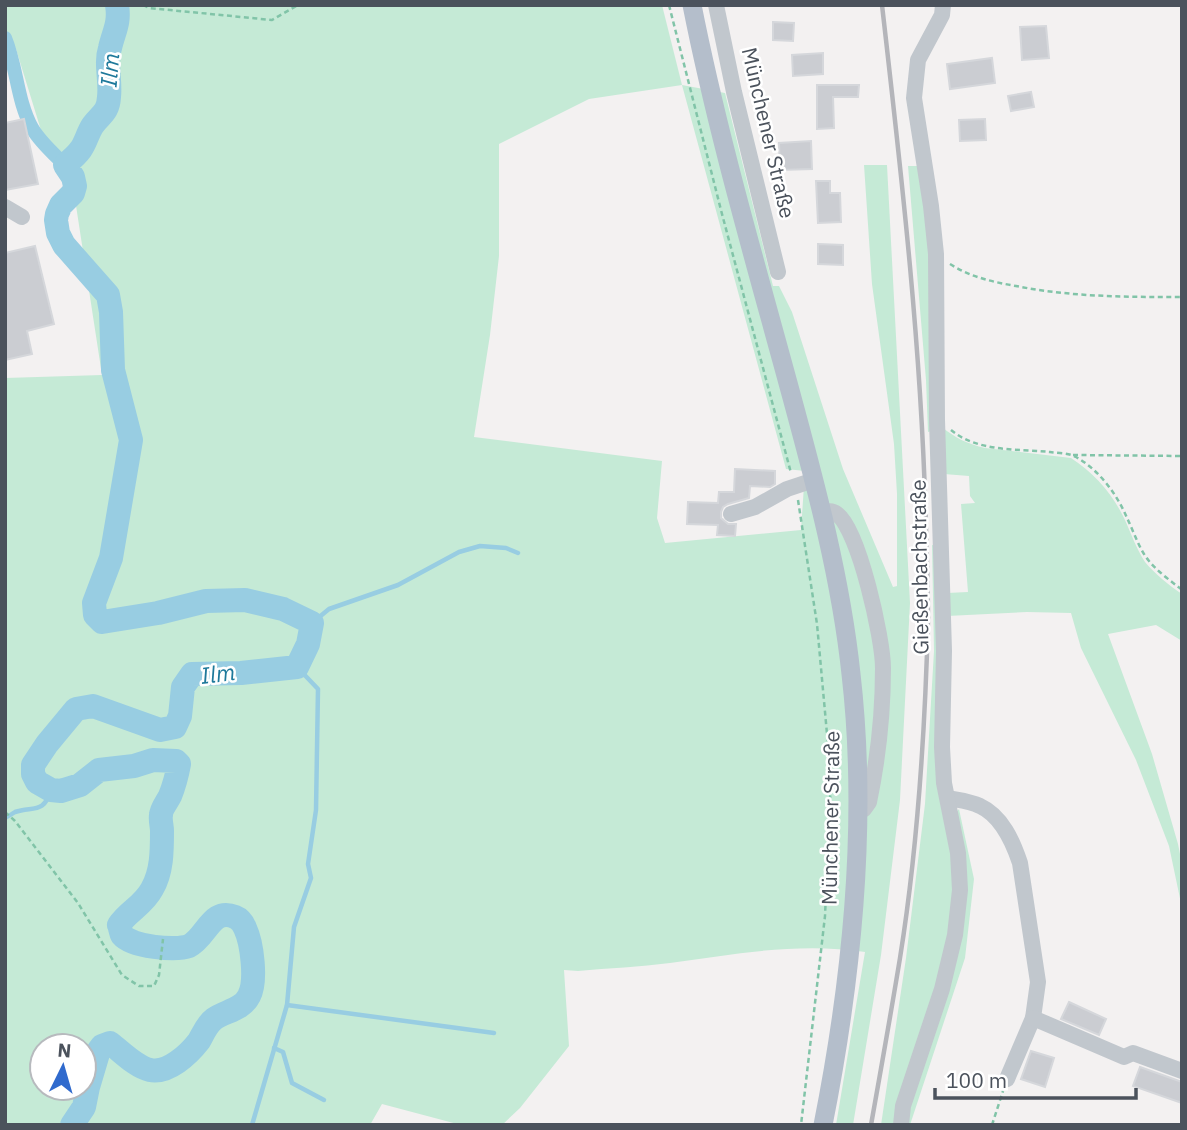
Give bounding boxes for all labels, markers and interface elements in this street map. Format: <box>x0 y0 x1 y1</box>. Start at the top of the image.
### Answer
street label: Münchener Straße <box>736 45 802 221</box>
water label: Ilm <box>93 51 125 88</box>
street label: Gießenbachstraße <box>903 479 935 655</box>
water label: Ilm <box>199 656 237 690</box>
street label: Münchener Straße <box>814 731 846 905</box>
north arrow <box>28 1032 98 1102</box>
text: N <box>57 1038 72 1063</box>
scale bar <box>935 1056 1136 1100</box>
text: 100 m <box>946 1066 1007 1094</box>

